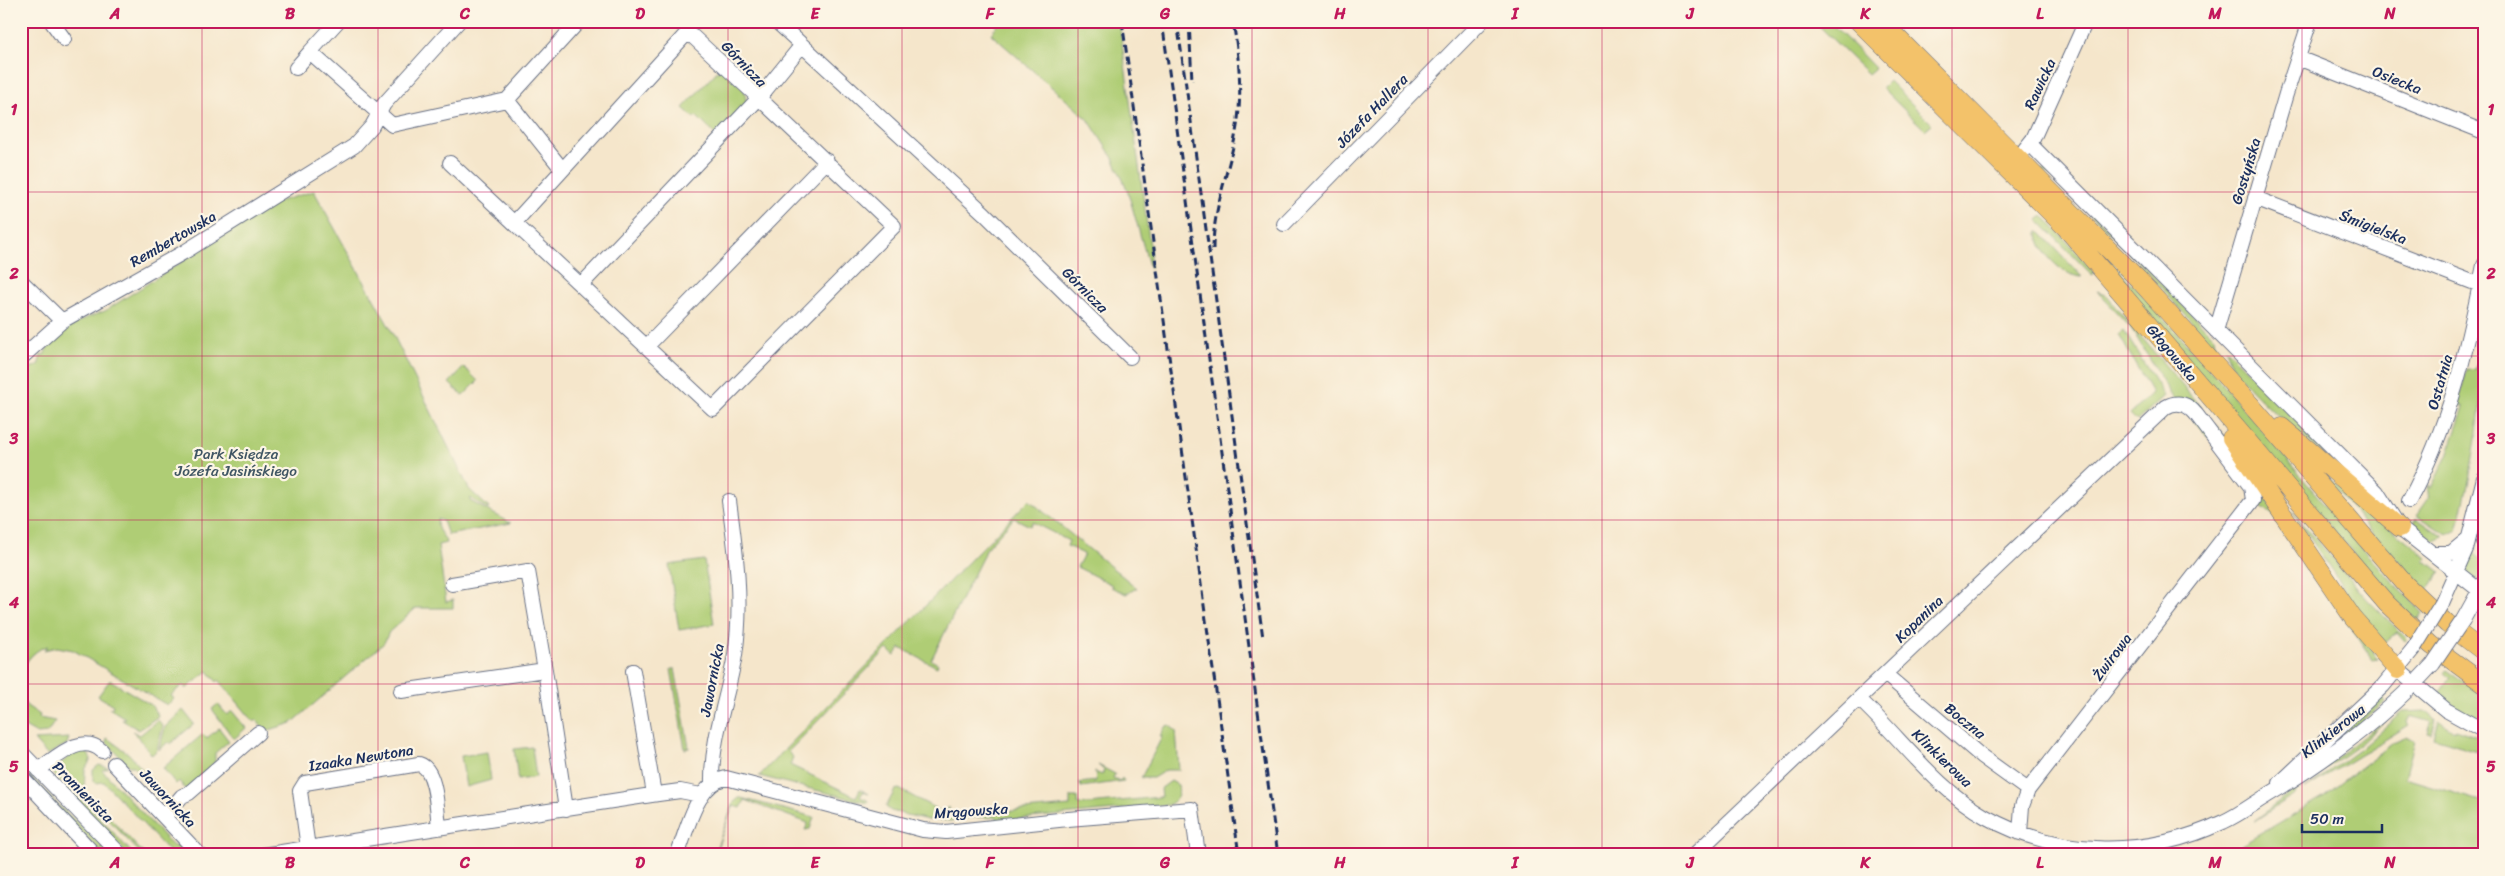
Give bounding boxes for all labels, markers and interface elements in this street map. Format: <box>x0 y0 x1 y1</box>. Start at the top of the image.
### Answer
text: A <box>109 0 120 28</box>
text: B <box>285 0 296 28</box>
text: C <box>459 0 471 28</box>
text: D <box>635 0 645 28</box>
text: E <box>811 0 821 28</box>
text: F <box>985 0 996 28</box>
text: G <box>1159 0 1171 28</box>
text: H <box>1333 0 1346 28</box>
text: I <box>1511 0 1520 28</box>
text: J <box>1685 0 1695 28</box>
text: K <box>1859 0 1871 28</box>
text: L <box>2036 0 2044 28</box>
text: M <box>2207 0 2222 28</box>
text: N <box>2383 0 2396 28</box>
street label: Górnicza <box>715 34 774 94</box>
street label: Rawicka <box>2017 54 2063 114</box>
street label: Osiecka <box>2368 58 2426 102</box>
street label: Józefa Hallera <box>1329 67 1415 155</box>
text: 1 <box>11 95 18 124</box>
text: 1 <box>2488 95 2495 124</box>
street label: Gostyńska <box>2224 134 2269 208</box>
street label: Śmigielska <box>2335 202 2411 252</box>
street label: Rembertowska <box>125 203 222 274</box>
text: 2 <box>8 259 19 288</box>
text: 2 <box>2485 259 2496 288</box>
street label: Górnicza <box>1055 260 1115 320</box>
street label: Głogowska <box>2140 318 2204 388</box>
street label: Ostatnia <box>2420 351 2460 413</box>
text: 3 <box>9 424 19 453</box>
text: 3 <box>2486 424 2496 453</box>
park label: Park Księdza Józefa Jasińskiego <box>174 441 297 484</box>
text: 4 <box>8 588 19 617</box>
street label: Kopanina <box>1888 588 1950 649</box>
text: 4 <box>2485 588 2496 617</box>
street label: Żwirowa <box>2085 627 2139 687</box>
street label: Jawornicka <box>692 641 732 720</box>
street label: Boczna <box>1938 696 1992 746</box>
street label: Klinkierowa <box>2295 697 2372 765</box>
street label: Klinkierowa <box>1905 722 1979 794</box>
street label: Izaaka Newtona <box>306 737 416 779</box>
text: 5 <box>9 752 19 781</box>
text: 5 <box>2486 752 2496 781</box>
street label: Promienista <box>46 755 120 829</box>
street label: Jawornicka <box>133 761 203 834</box>
street label: Mrągowska <box>933 795 1009 827</box>
scale bar <box>2302 801 2382 833</box>
text: 50 m <box>2310 806 2345 832</box>
text: A <box>109 848 120 876</box>
text: B <box>285 848 296 876</box>
text: C <box>459 848 471 876</box>
text: D <box>635 848 645 876</box>
text: E <box>811 848 821 876</box>
text: F <box>985 848 996 876</box>
text: G <box>1159 848 1171 876</box>
text: H <box>1333 848 1346 876</box>
text: I <box>1511 848 1520 876</box>
text: J <box>1685 848 1695 876</box>
text: K <box>1859 848 1871 876</box>
text: L <box>2036 848 2044 876</box>
text: M <box>2207 848 2222 876</box>
text: N <box>2383 848 2396 876</box>

